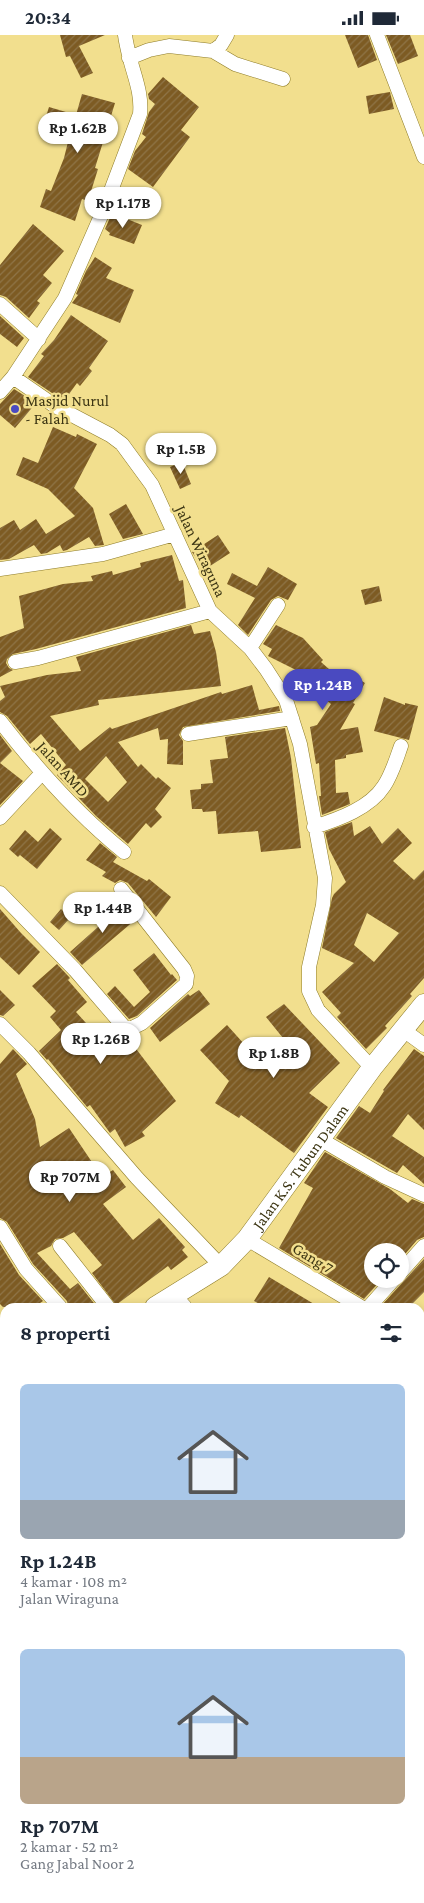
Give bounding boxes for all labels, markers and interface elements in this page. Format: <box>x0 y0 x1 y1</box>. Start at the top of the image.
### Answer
text: 20:34 <box>25 7 71 28</box>
pin: Rp 1.62B <box>26 111 130 154</box>
text: Rp 1.62B <box>49 119 107 136</box>
pin: Rp 1.17B <box>71 187 175 229</box>
text: Rp 1.17B <box>95 194 151 211</box>
place label: Masjid Nurul - Falah <box>25 392 109 427</box>
marker: Masjid Nurul - Falah <box>9 403 21 415</box>
pin: Rp 1.5B <box>135 433 227 475</box>
text: Rp 1.5B <box>156 440 206 457</box>
street label: Jalan Wiraguna <box>171 501 230 600</box>
pin: Rp 1.24B <box>271 669 375 711</box>
text: Rp 1.24B <box>294 676 352 693</box>
street label: Jalan AMD <box>32 736 92 801</box>
pin: Rp 1.44B <box>51 891 155 934</box>
text: Rp 1.44B <box>74 899 132 916</box>
pin: Rp 1.26B <box>49 1023 153 1065</box>
text: Rp 1.26B <box>72 1030 130 1047</box>
pin: Rp 1.8B <box>228 1037 320 1079</box>
text: Rp 1.8B <box>249 1044 299 1061</box>
street label: Jalan K.S. Tubun Dalam <box>248 1101 351 1234</box>
pin: Rp 707M <box>24 1161 116 1203</box>
text: Rp 707M <box>40 1168 100 1185</box>
street label: Gang 7 <box>289 1239 337 1278</box>
map controls <box>364 1243 409 1288</box>
button: locate <box>364 1243 409 1288</box>
icon: filters <box>377 1319 405 1347</box>
text: 8 properti <box>20 1321 110 1345</box>
icon: home <box>168 1417 258 1507</box>
text: Rp 1.24B <box>20 1549 96 1573</box>
text: 4 kamar · 108 m² <box>20 1573 127 1590</box>
text: Jalan Wiraguna <box>20 1590 119 1607</box>
icon: home <box>168 1682 258 1772</box>
text: Rp 707M <box>20 1814 99 1838</box>
text: 2 kamar · 52 m² <box>20 1838 118 1855</box>
text: Gang Jabal Noor 2 <box>20 1855 134 1872</box>

